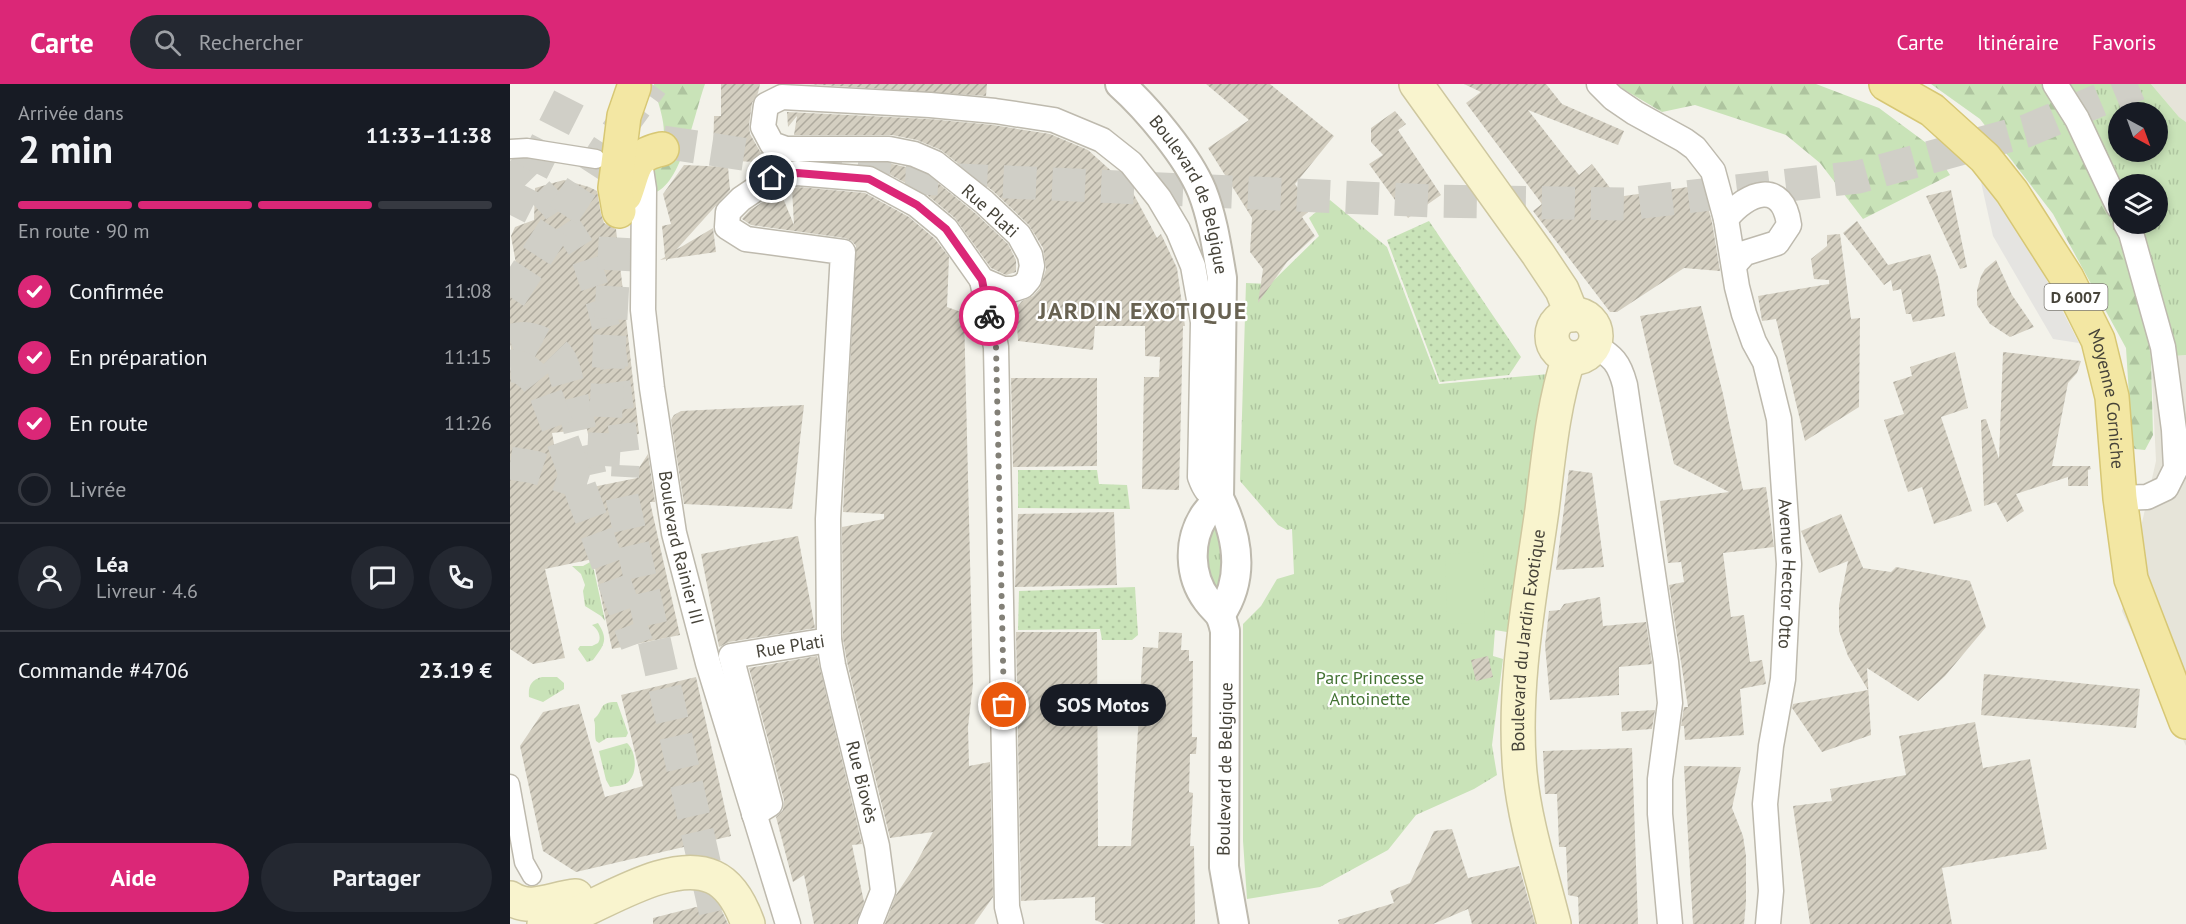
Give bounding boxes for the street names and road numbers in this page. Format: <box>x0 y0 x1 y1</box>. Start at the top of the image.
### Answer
street label: Boulevard de Belgique <box>1144 110 1233 276</box>
street label: Rue Plati <box>957 179 1024 242</box>
road number: D 6007 <box>2044 284 2108 310</box>
street label: Moyenne Corniche <box>2083 325 2130 470</box>
street label: Boulevard Rainier III <box>654 469 709 627</box>
street label: Avenue Hector Otto <box>1774 498 1801 650</box>
street label: Boulevard du Jardin Exotique <box>1506 528 1550 752</box>
street label: Rue Plati <box>754 629 826 663</box>
street label: Boulevard de Belgique <box>1211 682 1238 856</box>
street label: Rue Biovès <box>841 738 884 825</box>

